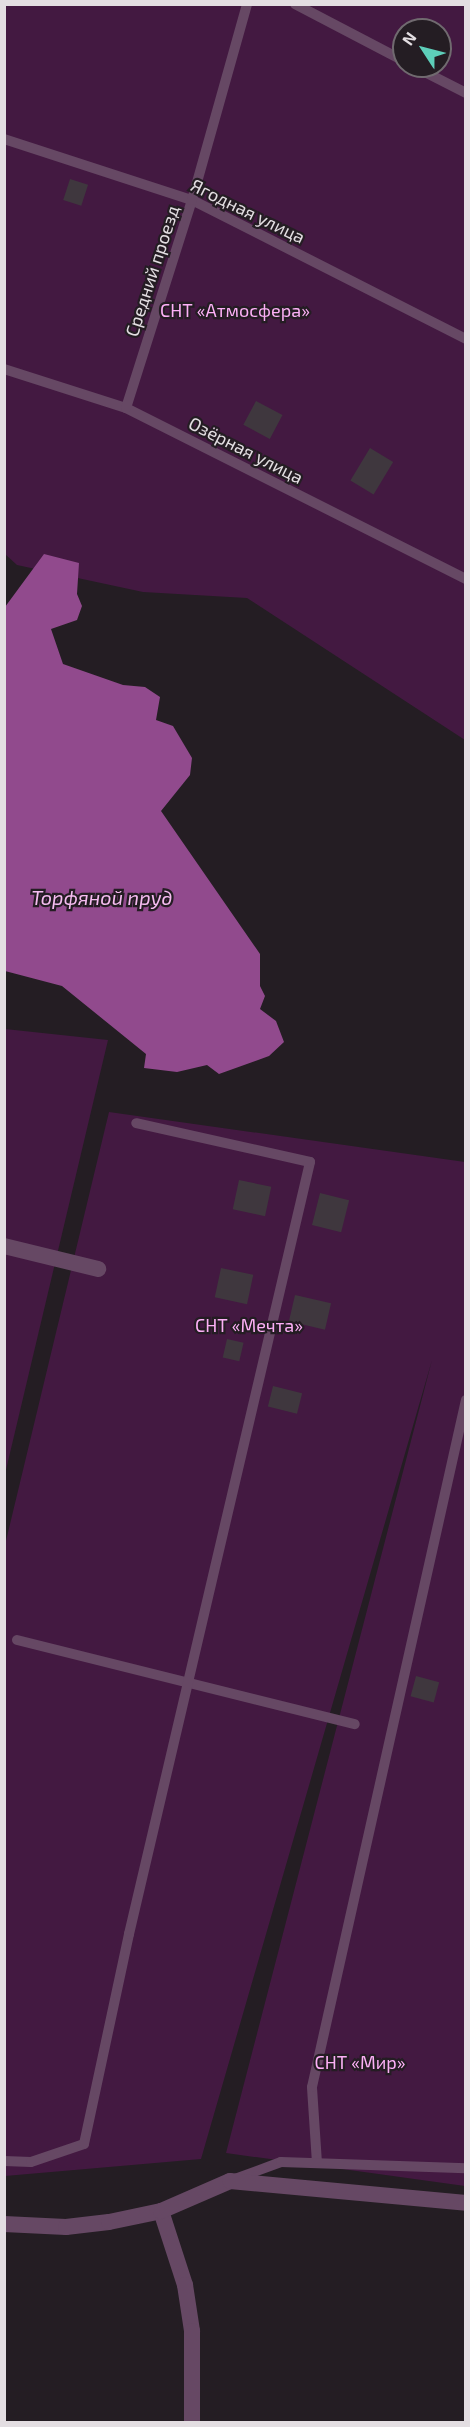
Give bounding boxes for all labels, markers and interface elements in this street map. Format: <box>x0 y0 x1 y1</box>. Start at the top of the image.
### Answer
north arrow <box>392 18 452 78</box>
text: N <box>398 28 420 49</box>
street label: Ягодная улица <box>187 174 309 248</box>
street label: Средний проезд <box>121 203 183 339</box>
park label: СНТ «Атмосфера» <box>160 299 310 321</box>
street label: Озёрная улица <box>185 412 307 488</box>
water label: Торфяной пруд <box>31 885 173 909</box>
park label: СНТ «Мечта» <box>195 1314 303 1336</box>
park label: СНТ «Мир» <box>314 2051 406 2073</box>

